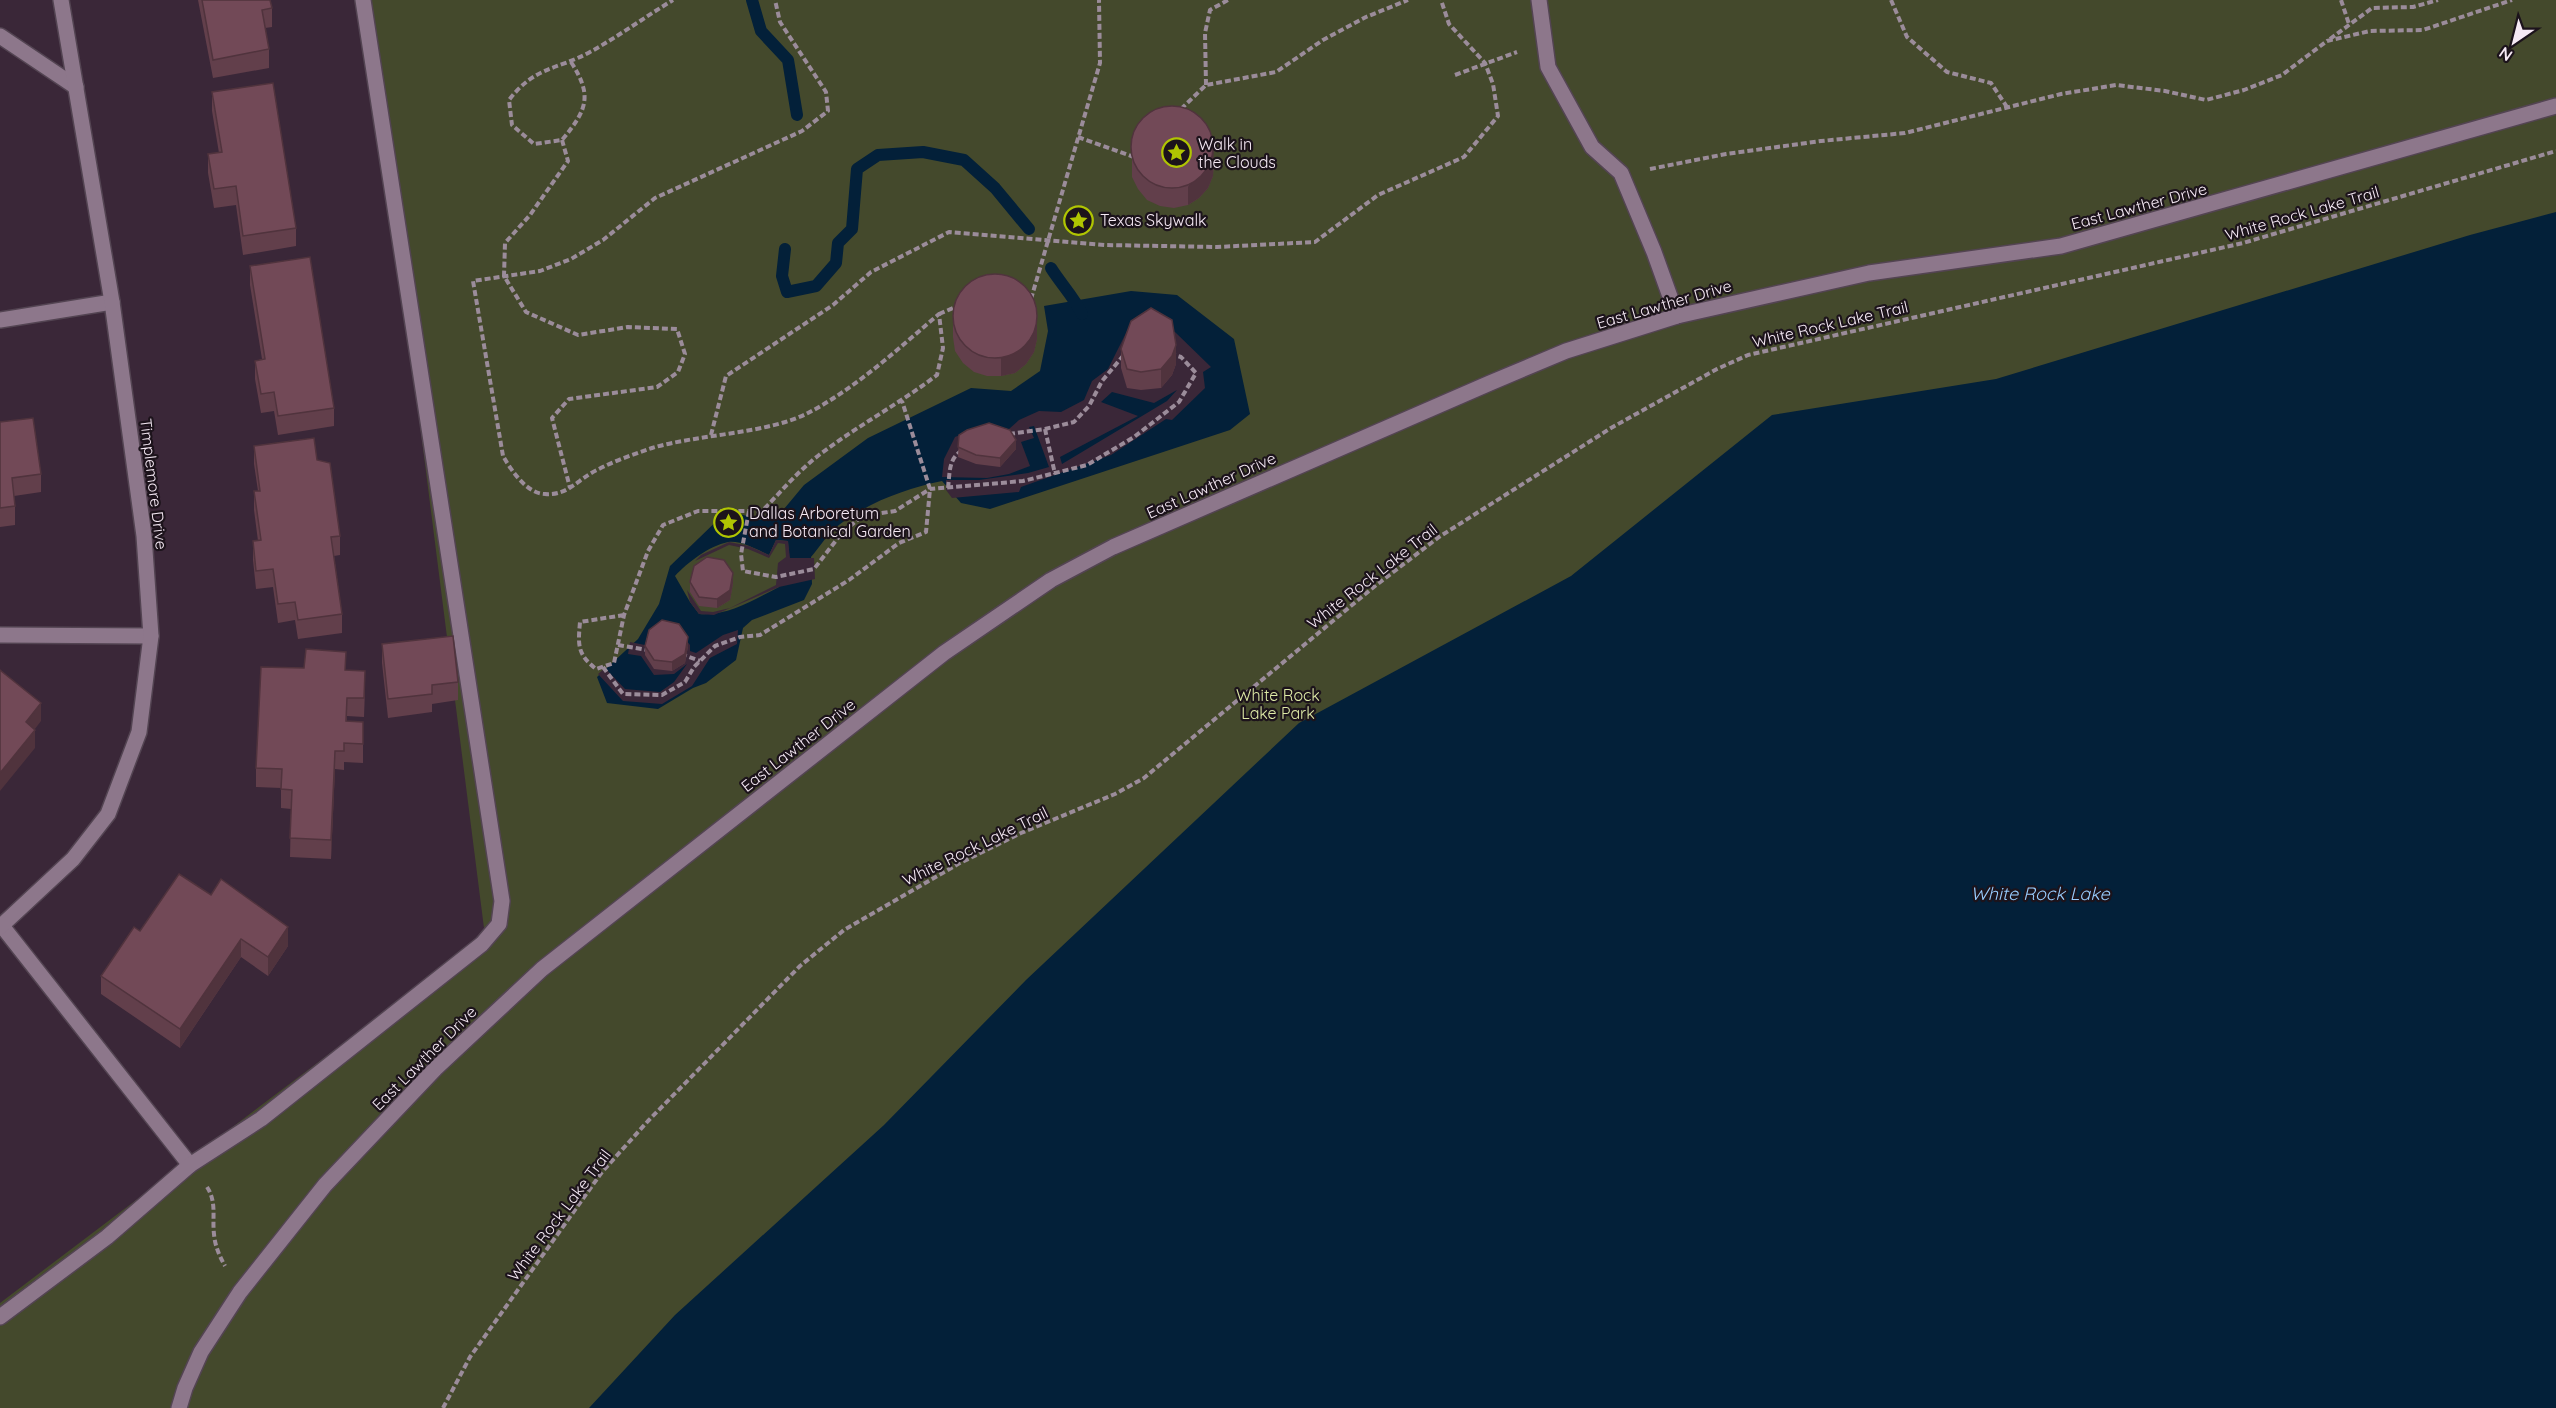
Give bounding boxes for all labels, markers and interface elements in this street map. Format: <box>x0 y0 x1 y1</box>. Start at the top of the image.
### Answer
north arrow <box>2484 12 2544 72</box>
text: N <box>2495 43 2516 66</box>
place label: Walk in the Clouds <box>1198 134 1276 172</box>
place icon: Walk in the Clouds <box>1161 137 1193 169</box>
street label: East Lawther Drive <box>2069 178 2209 234</box>
street label: White Rock Lake Trail <box>2223 181 2381 245</box>
place icon: Texas Skywalk <box>1063 204 1095 236</box>
place label: Texas Skywalk <box>1100 210 1207 230</box>
street label: East Lawther Drive <box>1594 275 1734 333</box>
street label: White Rock Lake Trail <box>1750 296 1910 352</box>
street label: Timplemore Drive <box>136 417 172 551</box>
street label: East Lawther Drive <box>1143 447 1279 523</box>
place label: Dallas Arboretum and Botanical Garden <box>749 503 911 541</box>
place icon: Dallas Arboretum and Botanical Garden <box>712 506 744 538</box>
street label: White Rock Lake Trail <box>1303 519 1441 633</box>
park label: White Rock Lake Park <box>1236 685 1320 723</box>
street label: East Lawther Drive <box>737 694 859 796</box>
street label: White Rock Lake Trail <box>899 802 1051 890</box>
water label: White Rock Lake <box>1970 882 2110 905</box>
street label: East Lawther Drive <box>368 1002 480 1114</box>
street label: White Rock Lake Trail <box>503 1145 615 1285</box>

